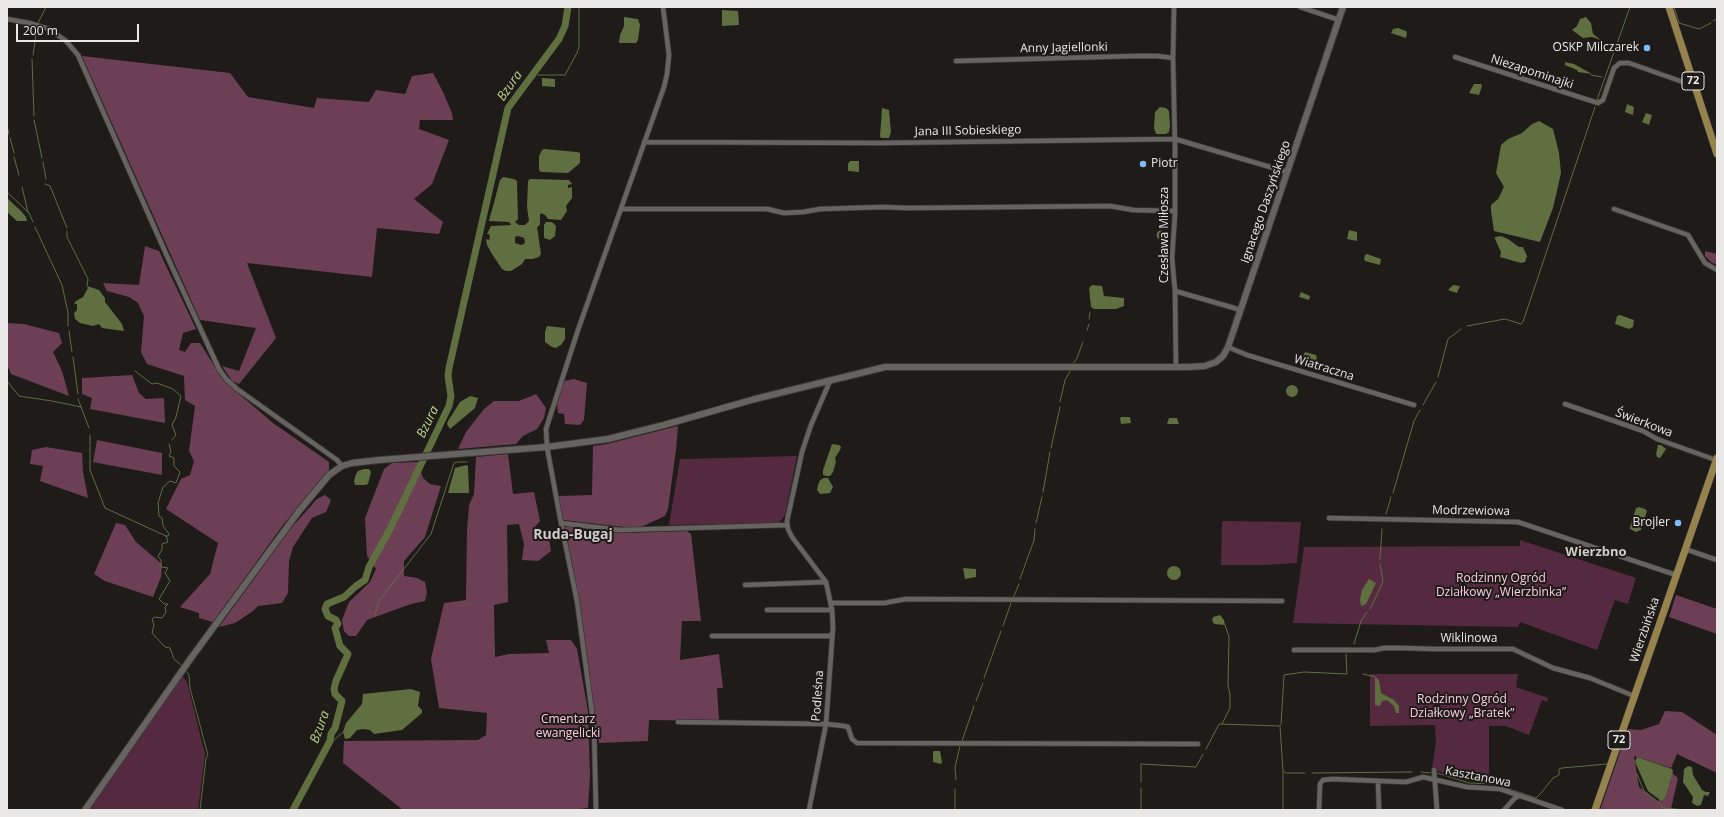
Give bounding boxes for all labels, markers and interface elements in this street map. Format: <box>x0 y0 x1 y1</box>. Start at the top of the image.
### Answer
scale bar <box>18 16 141 42</box>
text: 200 m <box>23 22 58 39</box>
street label: Anny Jagiellonki <box>1020 40 1108 56</box>
place label: OSKP Milczarek <box>1553 41 1639 55</box>
marker: OSKP Milczarek <box>1642 43 1652 53</box>
street label: Niezapominajki <box>1489 52 1575 92</box>
water label: Bzura <box>494 68 526 104</box>
road number: 72 <box>1682 72 1704 90</box>
street label: Jana III Sobieskiego <box>915 123 1021 139</box>
street label: Ignacego Daszyńskiego <box>1238 139 1294 265</box>
place label: Piotr <box>1151 157 1178 171</box>
marker: Piotr <box>1138 159 1148 169</box>
street label: Czesława Miłosza <box>1158 187 1172 283</box>
street label: Wiatraczna <box>1292 352 1356 384</box>
water label: Bzura <box>414 404 442 440</box>
street label: Świerkowa <box>1613 406 1675 440</box>
street label: Modrzewiowa <box>1432 503 1510 519</box>
place label: Brojler <box>1632 516 1670 530</box>
marker: Brojler <box>1673 518 1683 528</box>
district label: Ruda-Bugaj <box>533 527 613 543</box>
district label: Wierzbno <box>1565 544 1627 560</box>
park label: Rodzinny Ogród Działkowy „Wierzbinka” <box>1436 572 1566 600</box>
street label: Wierzbińska <box>1627 596 1663 664</box>
street label: Wiklinowa <box>1440 632 1498 646</box>
street label: Podleśna <box>809 670 827 722</box>
park label: Rodzinny Ogród Działkowy „Bratek” <box>1410 693 1514 721</box>
water label: Bzura <box>307 709 333 745</box>
park label: Cmentarz ewangelicki <box>536 713 600 741</box>
road number: 72 <box>1608 731 1630 749</box>
street label: Kasztanowa <box>1444 764 1512 790</box>

